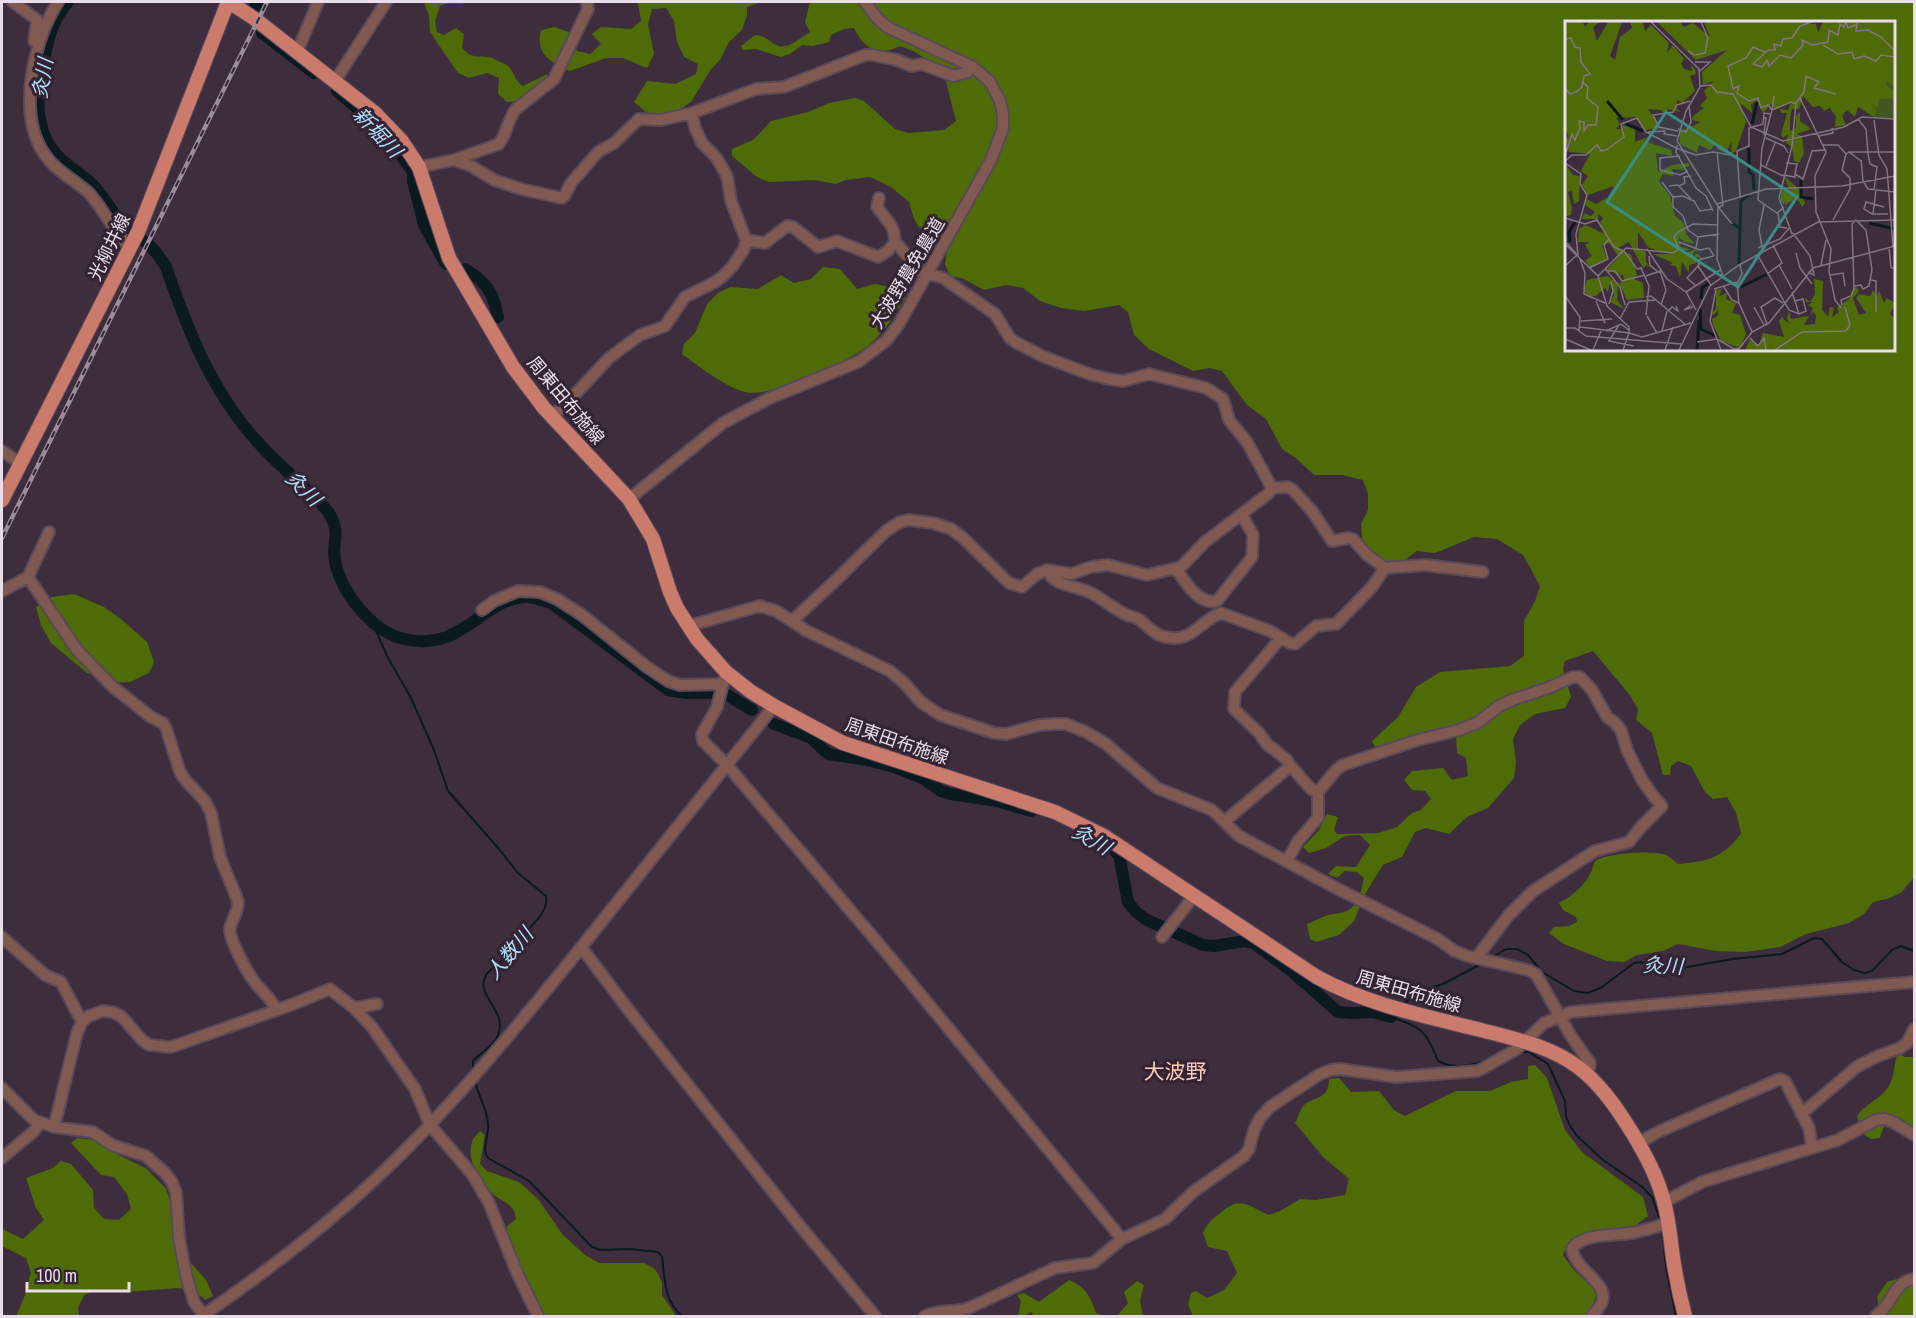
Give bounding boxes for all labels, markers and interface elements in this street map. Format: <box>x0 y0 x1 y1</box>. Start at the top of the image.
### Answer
inset map <box>1565 21 1895 351</box>
water label: 灸川 <box>26 54 59 100</box>
water label: 新堀川 <box>348 101 410 165</box>
street label: 光柳井線 <box>82 209 136 285</box>
street label: 大波野農免農道 <box>864 213 950 333</box>
street label: 周東田布施線 <box>522 351 610 449</box>
water label: 灸川 <box>280 464 329 513</box>
street label: 周東田布施線 <box>842 712 952 770</box>
water label: 灸川 <box>1068 817 1118 862</box>
water label: 人数川 <box>479 920 540 985</box>
water label: 灸川 <box>1642 950 1686 980</box>
street label: 周東田布施線 <box>1354 964 1464 1018</box>
district label: 大波野 <box>1144 1057 1207 1086</box>
scale bar <box>27 1255 129 1293</box>
text: 100 m <box>36 1263 77 1288</box>

